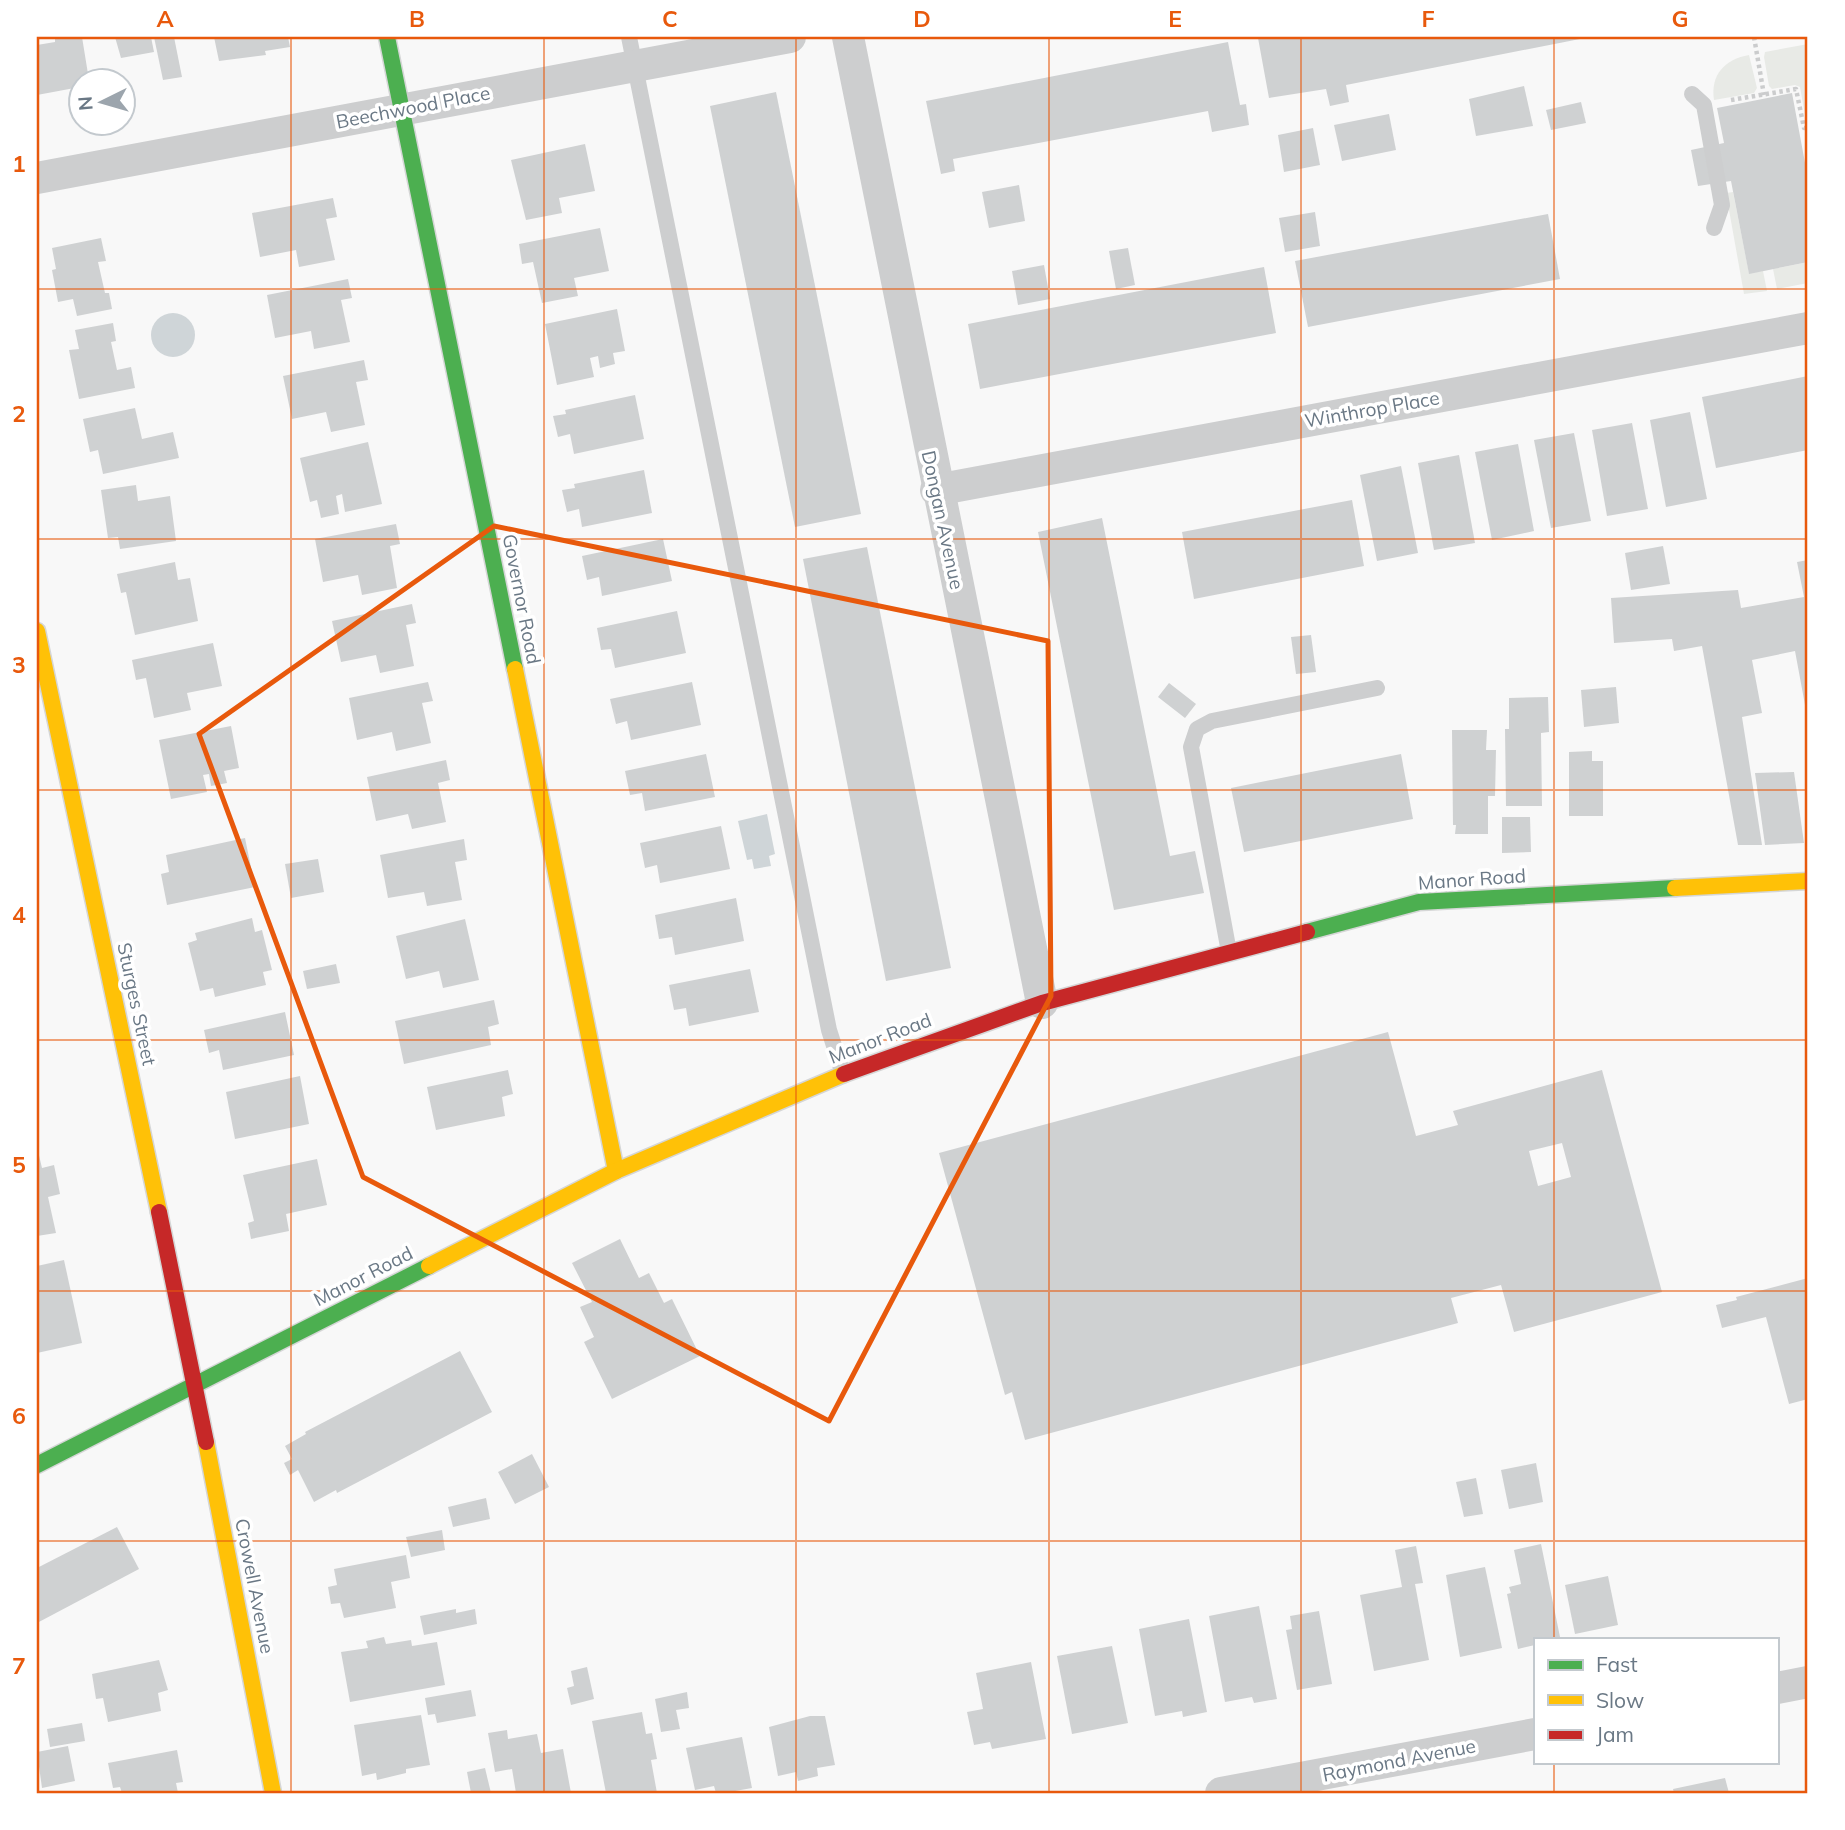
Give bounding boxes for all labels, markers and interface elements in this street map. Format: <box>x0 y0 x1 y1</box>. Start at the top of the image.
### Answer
text: A <box>156 4 174 33</box>
text: B <box>409 4 425 33</box>
text: C <box>662 4 678 33</box>
text: D <box>913 4 931 33</box>
text: E <box>1168 4 1182 33</box>
text: F <box>1421 4 1435 33</box>
text: G <box>1671 4 1689 33</box>
north arrow <box>66 66 136 136</box>
street label: Beechwood Place <box>334 80 492 134</box>
text: N <box>72 95 98 112</box>
text: 1 <box>12 149 26 178</box>
street label: Winthrop Place <box>1303 385 1441 433</box>
text: 2 <box>12 399 26 428</box>
street label: Dongan Avenue <box>917 448 969 592</box>
street label: Governor Road <box>498 532 546 666</box>
text: 3 <box>12 650 26 679</box>
street label: Manor Road <box>1417 863 1527 895</box>
text: 4 <box>12 900 26 929</box>
street label: Sturges Street <box>112 940 162 1068</box>
street label: Manor Road <box>825 1007 935 1069</box>
text: 5 <box>12 1150 26 1179</box>
street label: Manor Road <box>309 1241 417 1311</box>
text: 6 <box>12 1401 26 1430</box>
street label: Crowell Avenue <box>230 1516 280 1656</box>
legend <box>1534 1638 1778 1764</box>
text: 7 <box>12 1651 26 1680</box>
text: Fast <box>1596 1651 1638 1677</box>
text: Slow <box>1596 1687 1644 1713</box>
text: Jam <box>1596 1721 1634 1747</box>
street label: Raymond Avenue <box>1320 1733 1478 1787</box>

